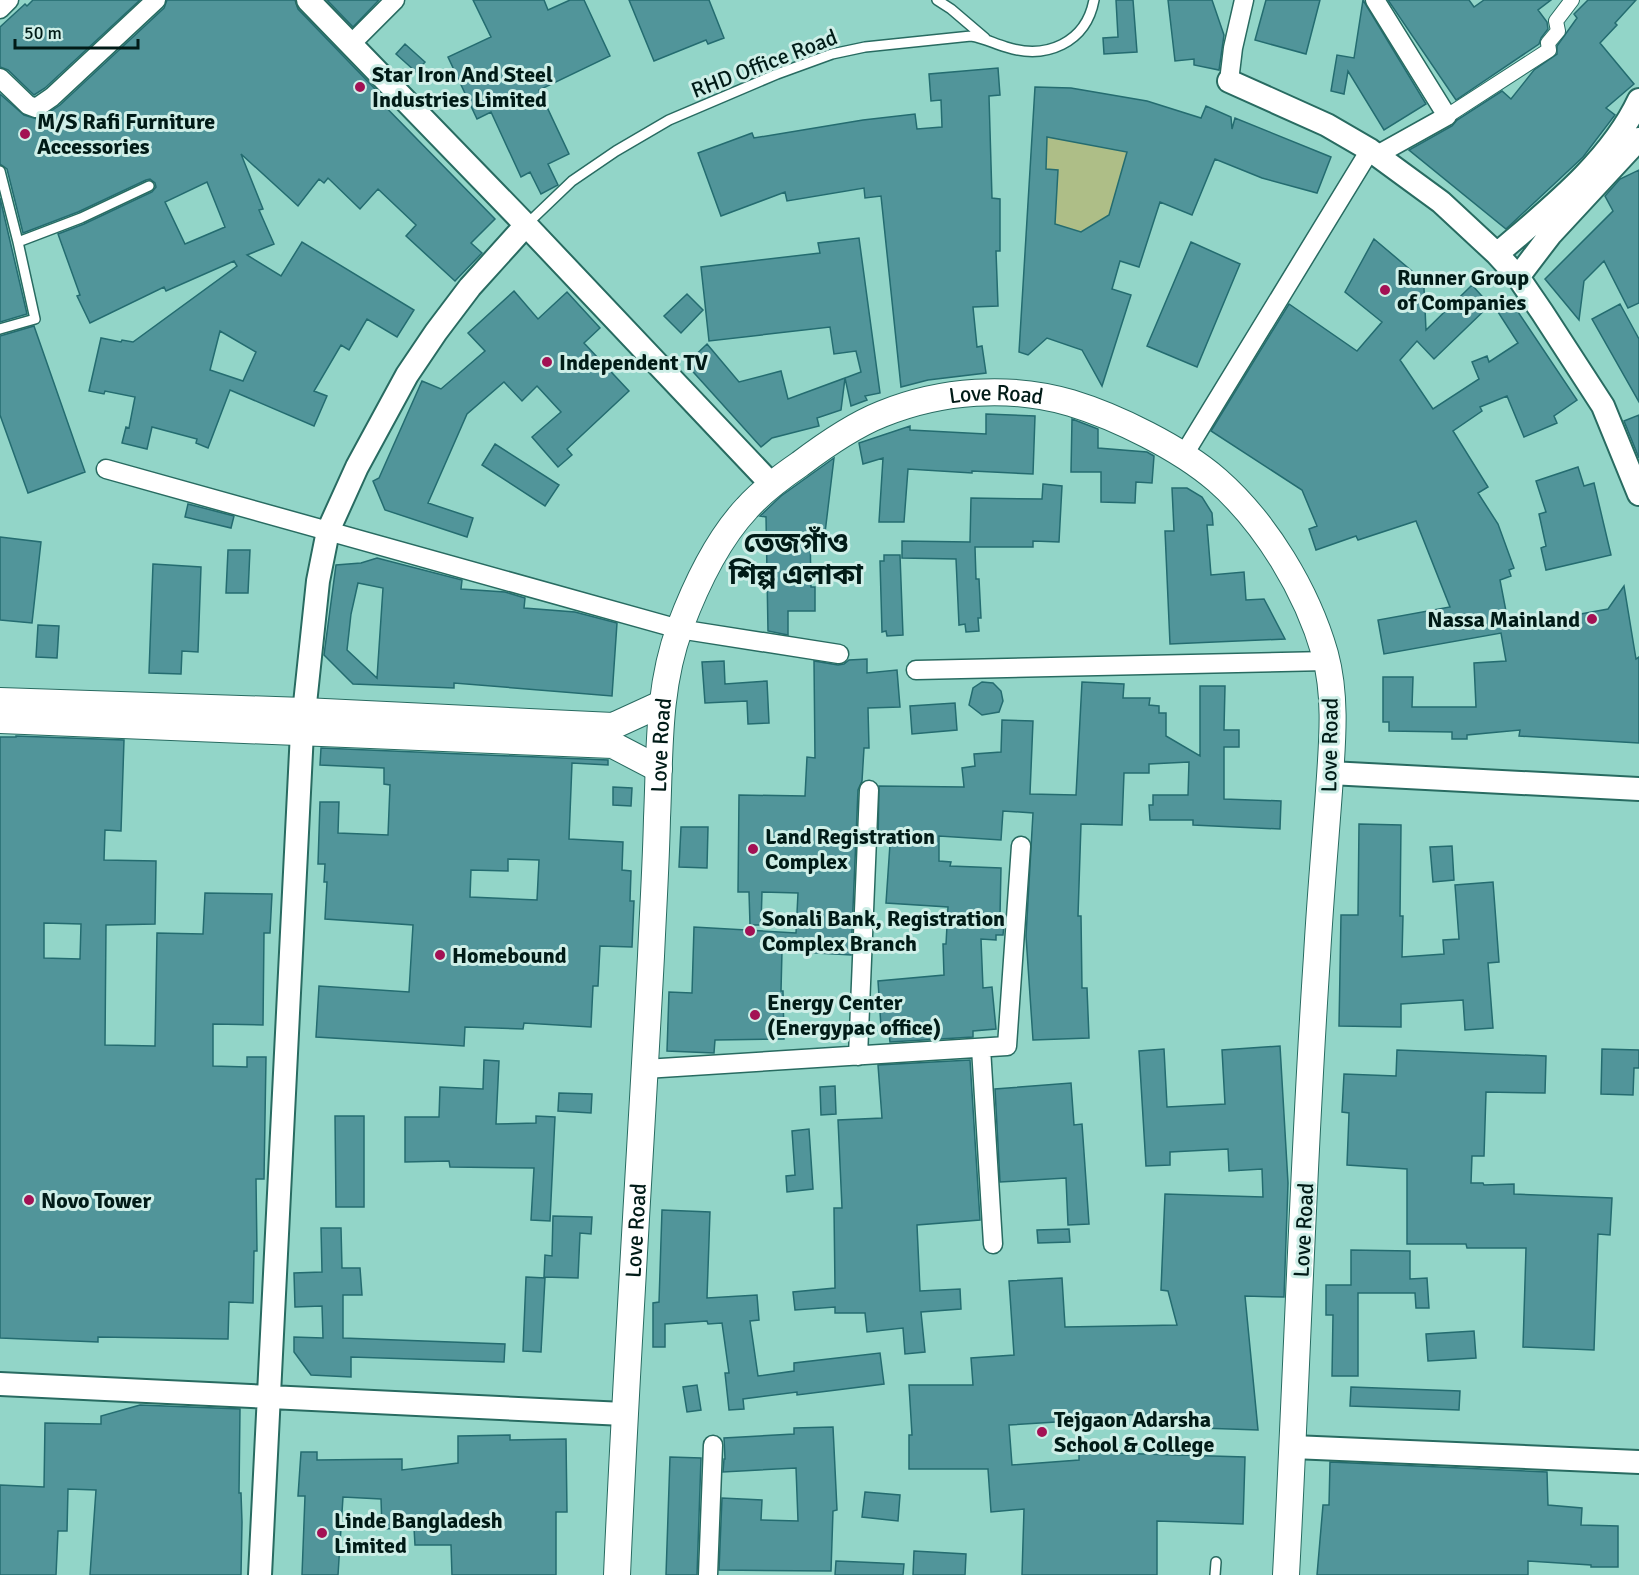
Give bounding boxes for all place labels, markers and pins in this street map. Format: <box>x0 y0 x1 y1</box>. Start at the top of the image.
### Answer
place label: Star Iron And Steel Industries Limited <box>372 61 553 113</box>
marker: Star Iron And Steel Industries Limited <box>353 80 367 94</box>
place label: M/S Rafi Furniture Accessories <box>37 108 215 160</box>
marker: M/S Rafi Furniture Accessories <box>18 127 32 141</box>
place label: Runner Group of Companies <box>1397 264 1529 316</box>
marker: Runner Group of Companies <box>1378 283 1392 297</box>
place label: Independent TV <box>559 349 709 376</box>
marker: Independent TV <box>540 355 554 369</box>
place label: Nassa Mainland <box>1427 606 1580 633</box>
marker: Nassa Mainland <box>1585 612 1599 626</box>
place label: Land Registration Complex <box>765 823 935 875</box>
marker: Land Registration Complex <box>746 842 760 856</box>
place label: Sonali Bank, Registration Complex Branch <box>762 905 1005 957</box>
marker: Sonali Bank, Registration Complex Branch <box>743 924 757 938</box>
place label: Homebound <box>452 942 567 969</box>
marker: Homebound <box>433 948 447 962</box>
place label: Energy Center (Energypac office) <box>767 989 941 1041</box>
marker: Energy Center (Energypac office) <box>748 1008 762 1022</box>
place label: Novo Tower <box>41 1187 151 1214</box>
marker: Novo Tower <box>22 1193 36 1207</box>
place label: Tejgaon Adarsha School & College <box>1054 1406 1214 1458</box>
marker: Tejgaon Adarsha School & College <box>1035 1425 1049 1439</box>
place label: Linde Bangladesh Limited <box>334 1507 503 1559</box>
marker: Linde Bangladesh Limited <box>315 1526 329 1540</box>

